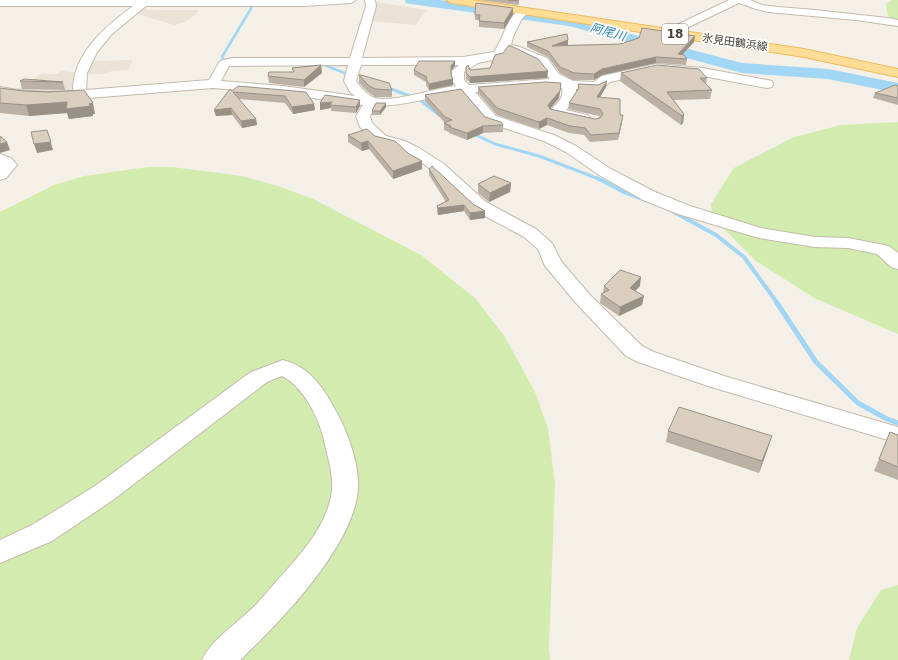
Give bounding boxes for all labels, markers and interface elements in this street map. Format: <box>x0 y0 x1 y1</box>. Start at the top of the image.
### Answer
water label: 阿尾川 <box>589 21 629 44</box>
road number: 18 <box>662 24 688 44</box>
street label: 氷見田鶴浜線 <box>701 31 769 54</box>

